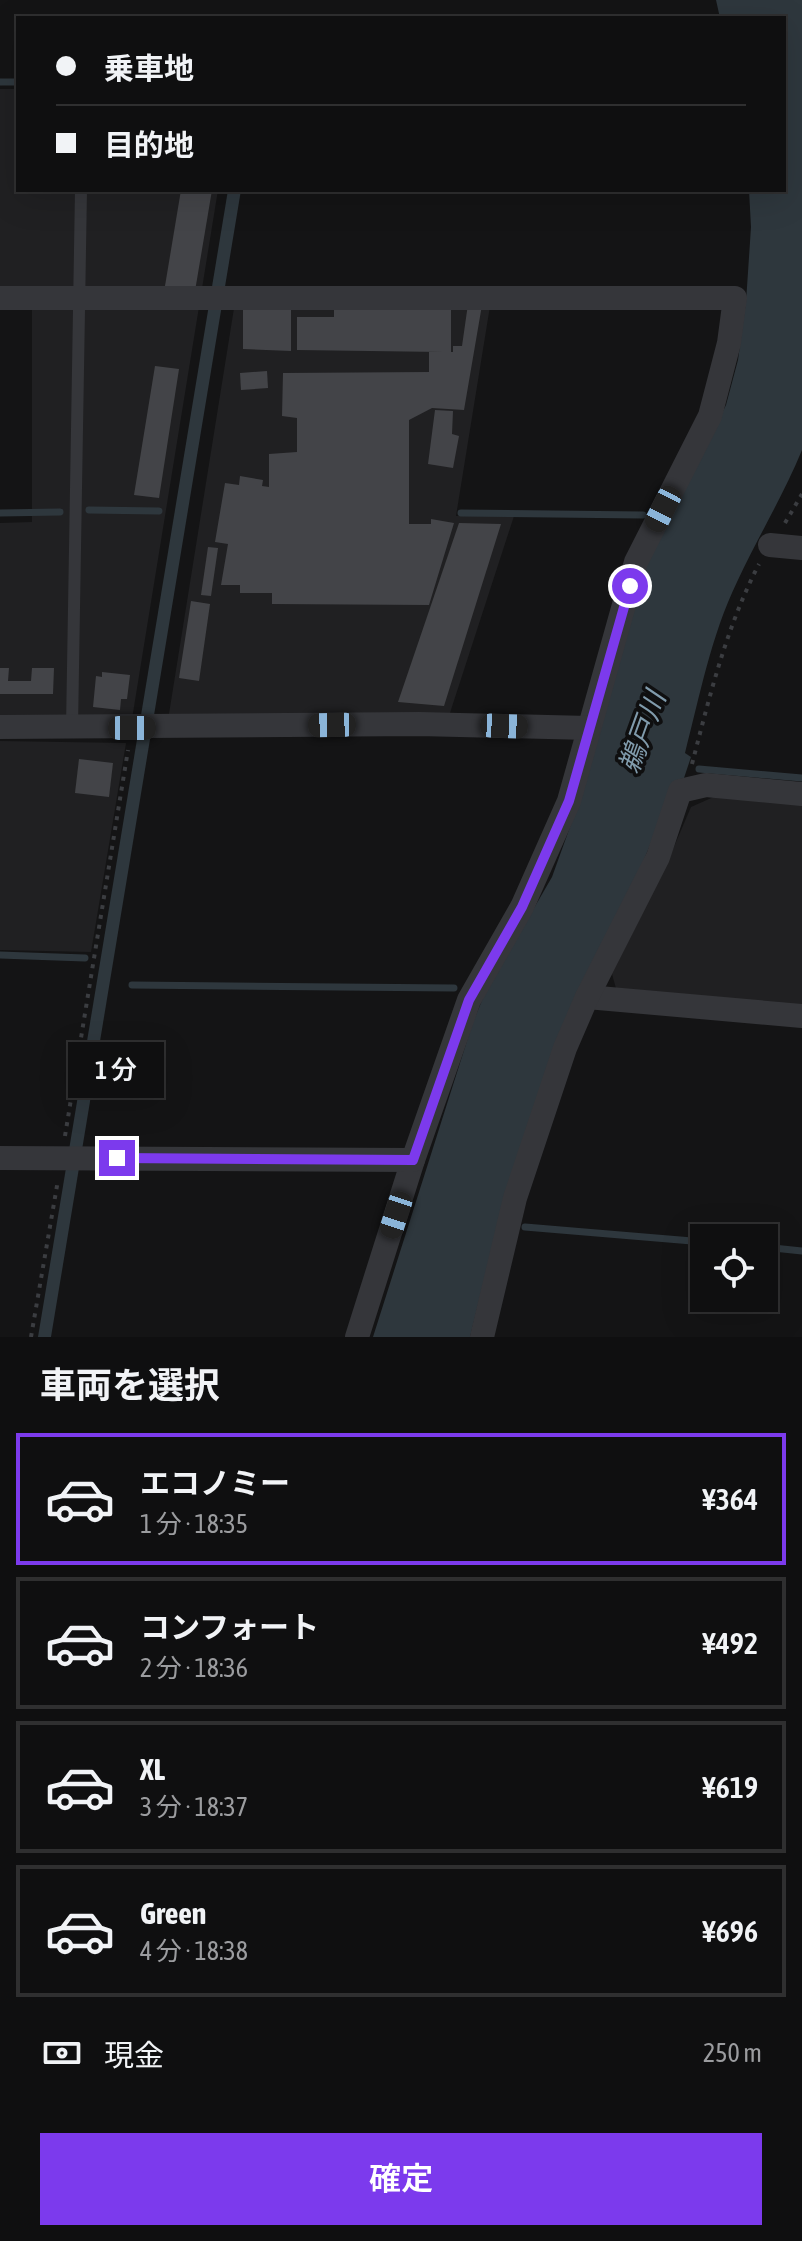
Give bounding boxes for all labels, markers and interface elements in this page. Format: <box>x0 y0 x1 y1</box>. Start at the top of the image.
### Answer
text: 乗車地 <box>104 51 194 85</box>
text: 目的地 <box>104 128 194 162</box>
car <box>641 482 685 536</box>
route start <box>612 568 648 604</box>
water label: 鵜戸川 <box>613 684 672 777</box>
car <box>308 713 356 737</box>
car <box>480 713 528 739</box>
car <box>108 716 156 740</box>
callout: 1 分 <box>69 1042 165 1098</box>
text: 1 分 <box>95 1055 137 1085</box>
route end <box>99 1140 135 1176</box>
car <box>377 1188 415 1242</box>
map controls <box>690 1224 778 1312</box>
button: locate <box>690 1224 778 1312</box>
text: 車両を選択 <box>40 1364 220 1406</box>
icon: car <box>44 1463 116 1535</box>
text: エコノミー <box>140 1466 290 1500</box>
text: ¥364 <box>702 1482 758 1516</box>
text: 1 分 · 18:35 <box>140 1509 248 1539</box>
icon: car <box>44 1607 116 1679</box>
text: コンフォート <box>140 1610 319 1644</box>
text: ¥492 <box>702 1626 758 1660</box>
text: 2 分 · 18:36 <box>140 1653 248 1683</box>
icon: car <box>44 1751 116 1823</box>
text: XL <box>140 1752 165 1786</box>
text: ¥619 <box>702 1770 758 1804</box>
text: 3 分 · 18:37 <box>140 1792 248 1822</box>
icon: car <box>44 1895 116 1967</box>
text: Green <box>140 1896 206 1930</box>
text: ¥696 <box>702 1914 758 1948</box>
text: 4 分 · 18:38 <box>140 1936 248 1966</box>
icon: cash <box>40 2031 84 2075</box>
text: 現金 <box>104 2038 164 2072</box>
text: 250 m <box>703 2038 762 2068</box>
button: 確定 <box>40 2133 762 2225</box>

